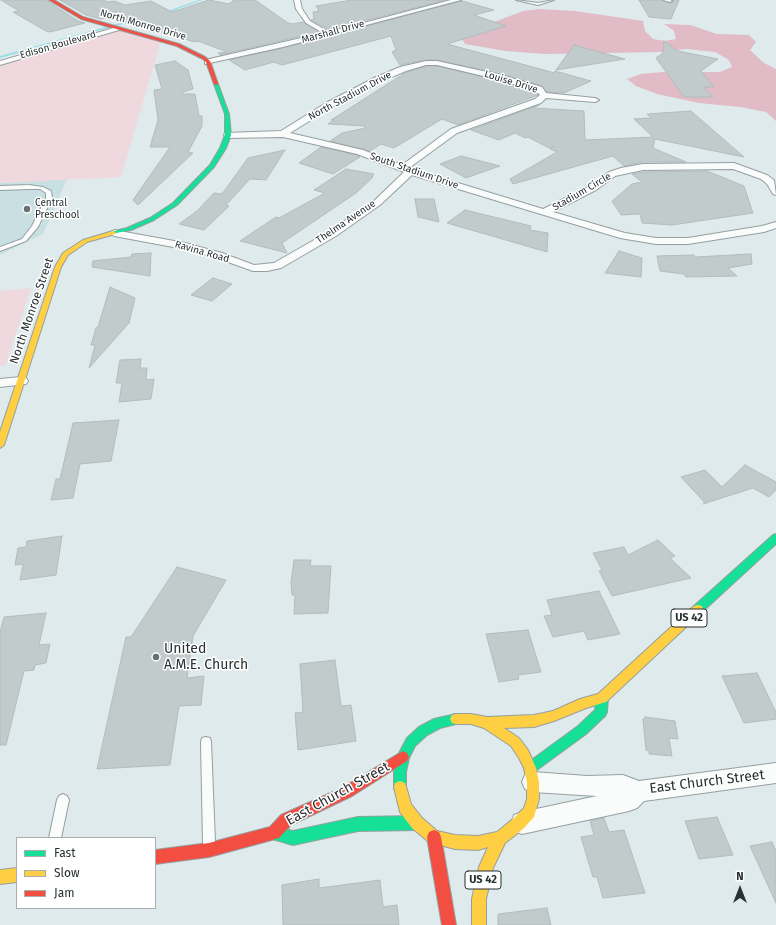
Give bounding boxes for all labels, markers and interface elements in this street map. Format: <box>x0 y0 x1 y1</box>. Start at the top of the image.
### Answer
street label: North Monroe Drive <box>99 7 187 43</box>
street label: Marshall Drive <box>300 18 366 46</box>
street label: Edison Boulevard <box>19 28 97 62</box>
street label: Louise Drive <box>483 68 539 96</box>
street label: North Stadium Drive <box>306 69 394 123</box>
street label: South Stadium Drive <box>368 150 460 192</box>
street label: Stadium Circle <box>551 170 613 214</box>
place label: Central Preschool <box>35 197 80 220</box>
street label: Thelma Avenue <box>314 198 378 246</box>
marker: Central Preschool <box>22 204 32 214</box>
street label: Ravina Road <box>173 239 231 265</box>
street label: North Monroe Street <box>7 256 57 366</box>
road number: US 42 <box>671 609 707 627</box>
place label: United A.M.E. Church <box>164 641 248 674</box>
marker: United A.M.E. Church <box>151 652 161 662</box>
street label: East Church Street <box>283 759 393 829</box>
street label: East Church Street <box>649 767 765 797</box>
legend <box>16 837 156 909</box>
text: Fast <box>54 846 76 860</box>
text: Slow <box>54 866 80 880</box>
north arrow <box>720 869 760 909</box>
text: N <box>736 870 744 883</box>
road number: US 42 <box>465 871 501 889</box>
text: Jam <box>54 886 74 900</box>

